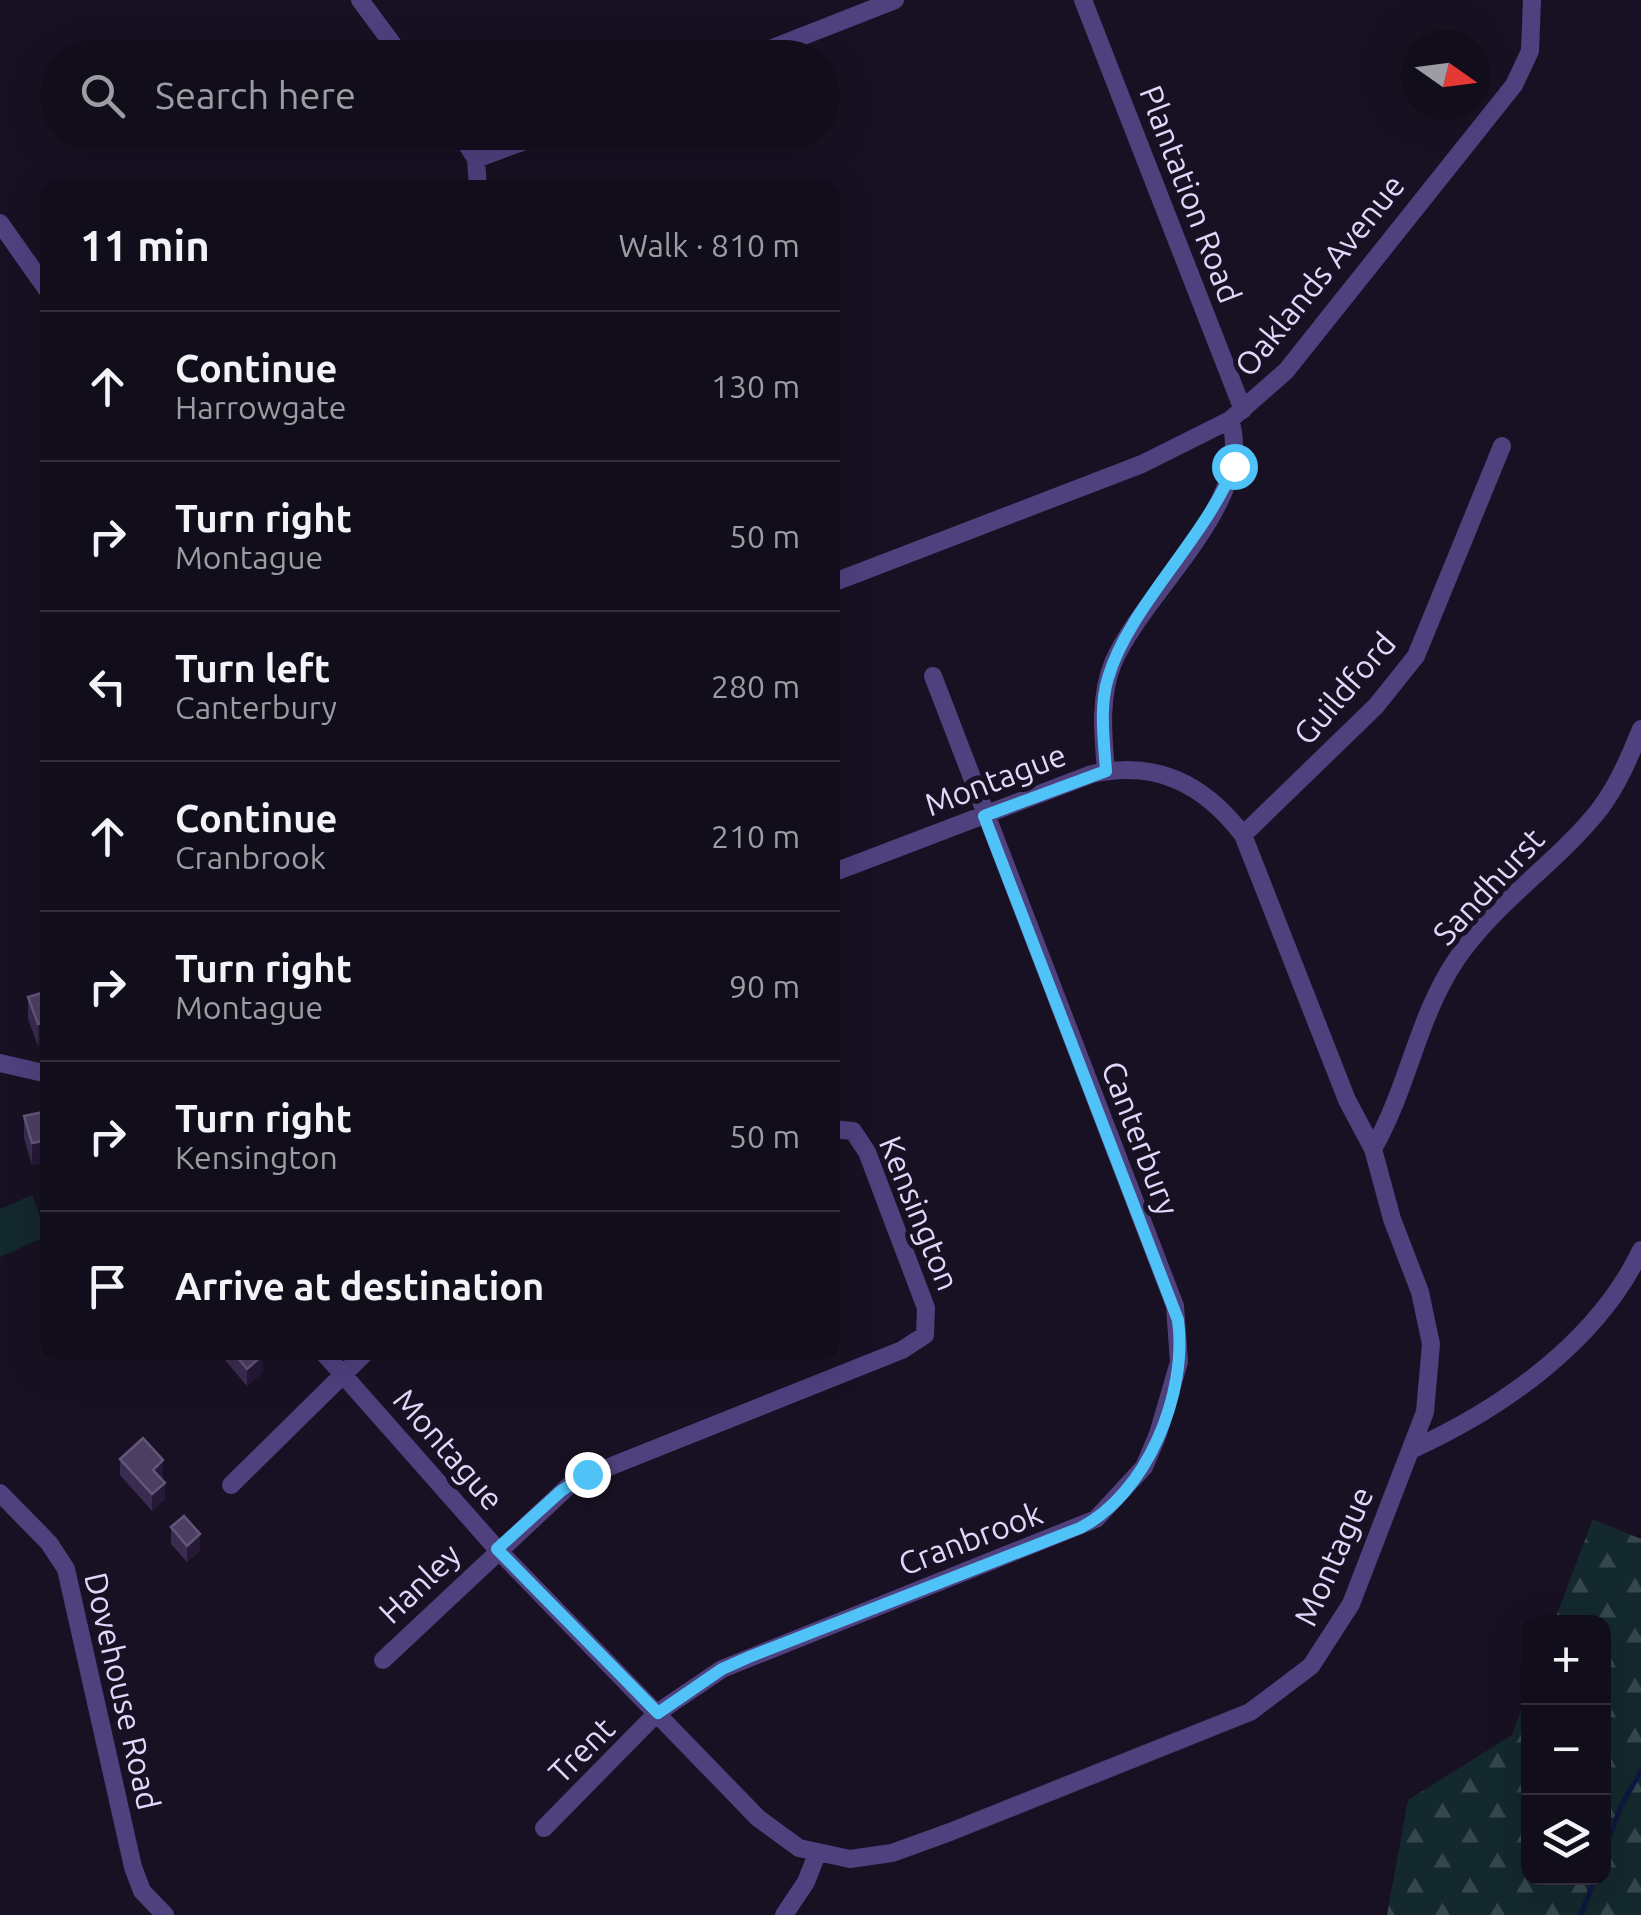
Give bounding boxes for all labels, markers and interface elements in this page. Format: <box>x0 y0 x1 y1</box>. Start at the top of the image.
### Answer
north arrow <box>1401 30 1491 120</box>
search box <box>40 40 840 150</box>
icon: search <box>75 68 130 123</box>
text: Search here <box>155 74 356 116</box>
street label: Plantation Road <box>1133 80 1249 308</box>
street label: Oaklands Avenue <box>1227 167 1411 383</box>
text: 11 min <box>80 222 210 269</box>
text: Walk · 810 m <box>618 227 800 263</box>
text: Continue <box>175 347 337 389</box>
icon: ahead <box>80 359 135 414</box>
text: 130 m <box>711 368 800 404</box>
text: Harrowgate <box>175 389 347 425</box>
route start <box>1212 444 1258 490</box>
text: Turn right <box>175 497 352 539</box>
icon: right <box>80 509 135 564</box>
text: 50 m <box>729 518 800 554</box>
text: Montague <box>175 539 323 575</box>
street label: Guildford <box>1286 625 1402 751</box>
text: Turn left <box>175 647 330 689</box>
icon: left <box>80 659 135 714</box>
text: 280 m <box>711 668 800 704</box>
text: Canterbury <box>175 689 337 725</box>
street label: Montague <box>919 736 1071 822</box>
text: Continue <box>175 797 337 839</box>
icon: ahead <box>80 809 135 864</box>
text: 210 m <box>711 818 800 854</box>
street label: Sandhurst <box>1425 820 1551 951</box>
text: Cranbrook <box>175 839 326 875</box>
text: Turn right <box>175 947 352 989</box>
icon: right <box>80 959 135 1014</box>
text: 90 m <box>729 968 800 1004</box>
text: Montague <box>175 989 323 1025</box>
street label: Canterbury <box>1095 1056 1187 1220</box>
text: Turn right <box>175 1097 352 1139</box>
icon: right <box>80 1109 135 1164</box>
text: 50 m <box>729 1118 800 1154</box>
street label: Kensington <box>873 1131 967 1295</box>
text: Kensington <box>175 1139 338 1175</box>
icon: arrive <box>80 1259 135 1314</box>
text: Arrive at destination <box>175 1265 544 1307</box>
street label: Montague <box>387 1381 511 1517</box>
route end <box>565 1452 611 1498</box>
street label: Montague <box>1286 1481 1380 1631</box>
street label: Cranbrook <box>893 1494 1047 1582</box>
street label: Hanley <box>371 1536 467 1630</box>
street label: Dovehouse Road <box>78 1569 168 1813</box>
map controls <box>1521 1615 1611 1885</box>
button: + <box>1521 1615 1611 1705</box>
button: − <box>1521 1705 1611 1795</box>
street label: Trent <box>541 1710 621 1790</box>
button: layers <box>1521 1795 1611 1885</box>

